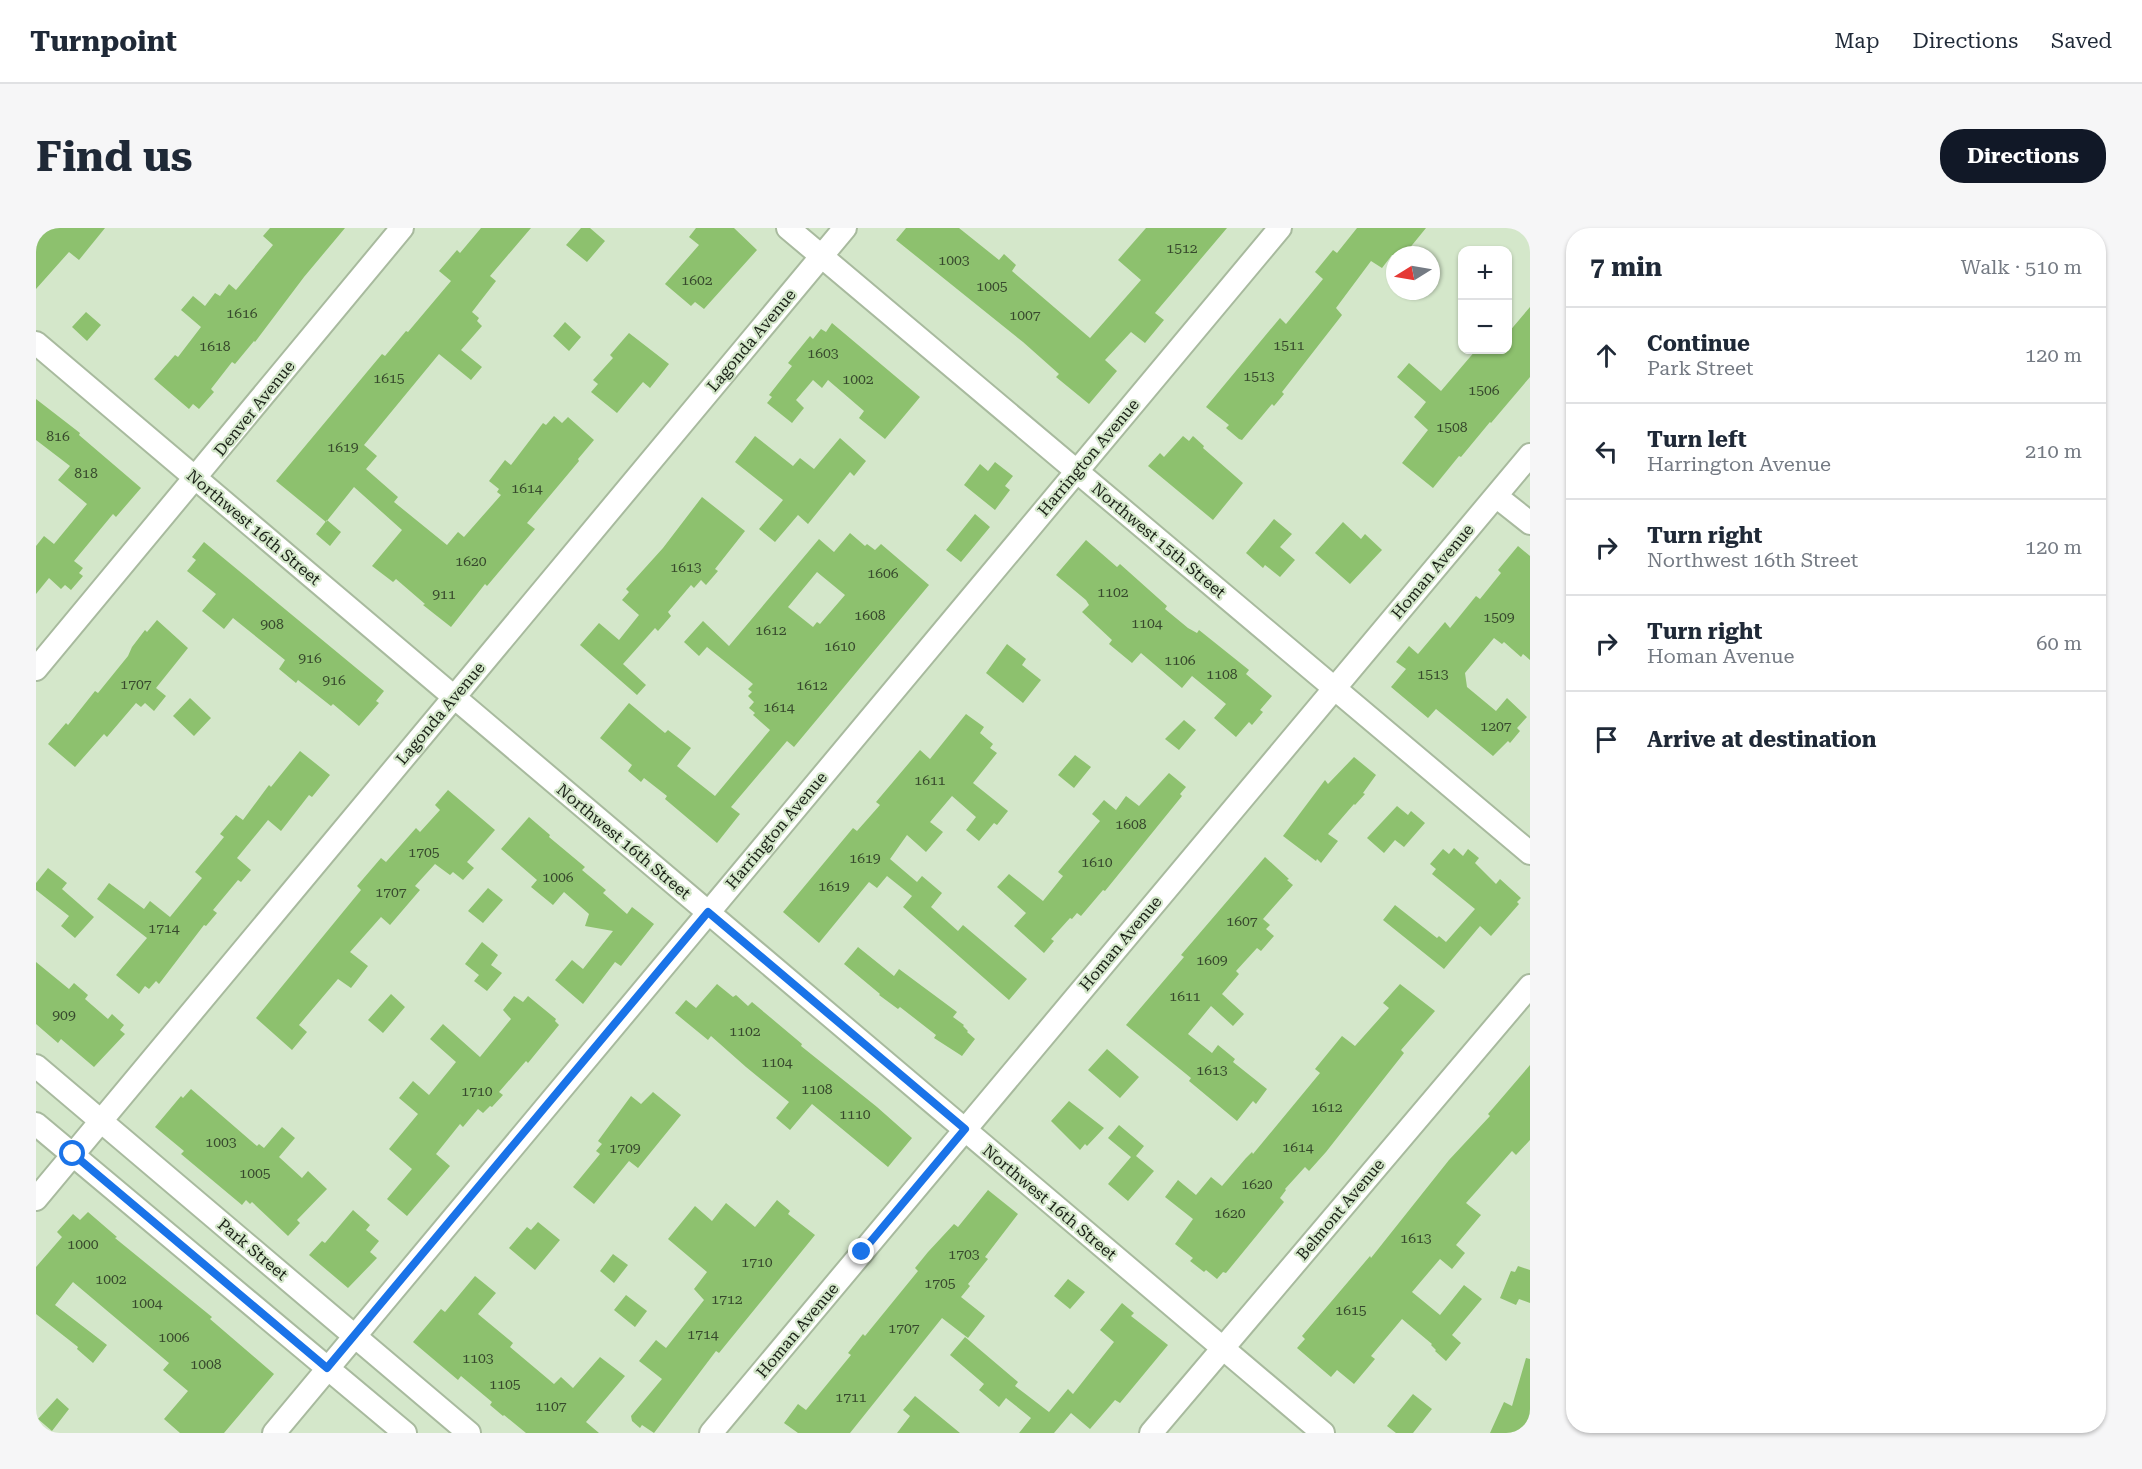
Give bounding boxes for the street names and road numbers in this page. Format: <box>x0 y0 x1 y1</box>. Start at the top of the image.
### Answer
street label: Lagonda Avenue <box>703 285 800 395</box>
street label: Denver Avenue <box>210 357 299 460</box>
street label: Harrington Avenue <box>1034 395 1143 520</box>
street label: Northwest 16th Street <box>183 466 324 589</box>
street label: Northwest 15th Street <box>1088 479 1229 602</box>
street label: Homan Avenue <box>1387 520 1478 623</box>
street label: Lagonda Avenue <box>392 658 489 768</box>
street label: Harrington Avenue <box>722 768 831 893</box>
street label: Northwest 16th Street <box>553 780 694 903</box>
street label: Homan Avenue <box>1075 892 1166 995</box>
street label: Northwest 16th Street <box>979 1141 1120 1264</box>
street label: Belmont Avenue <box>1292 1155 1388 1264</box>
street label: Park Street <box>214 1215 291 1284</box>
street label: Homan Avenue <box>752 1279 843 1382</box>

